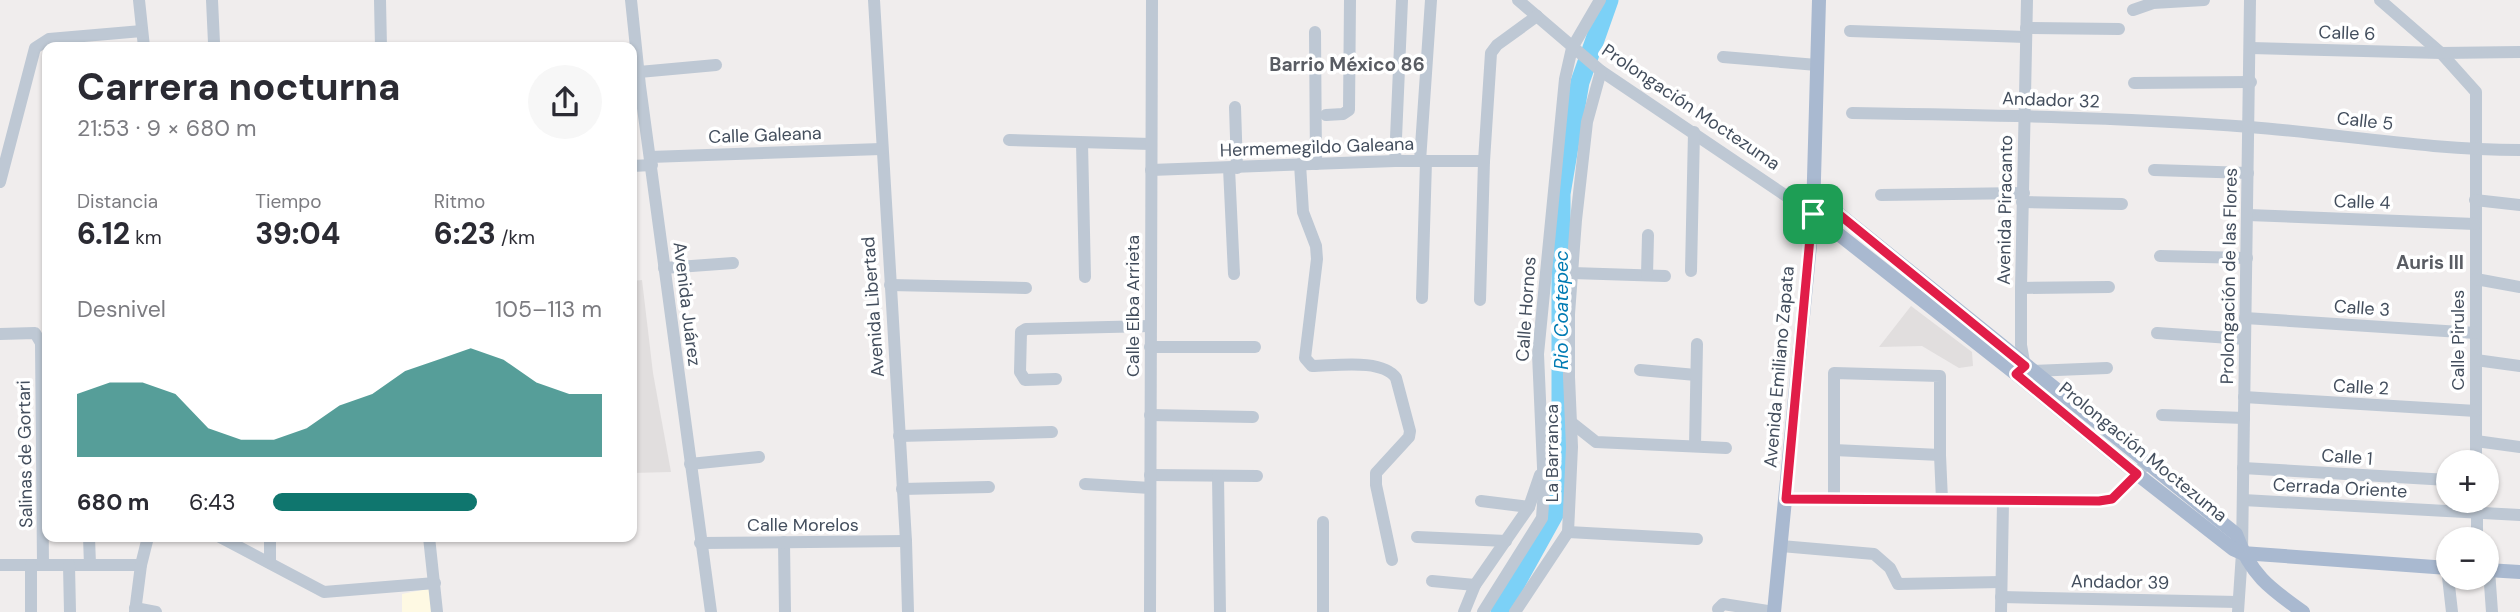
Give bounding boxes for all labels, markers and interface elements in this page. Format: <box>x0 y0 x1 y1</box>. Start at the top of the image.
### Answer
street label: Calle 6 <box>2318 20 2376 46</box>
street label: Prolongación Moctezuma <box>1597 38 1785 176</box>
district label: Barrio México 86 <box>1269 52 1425 77</box>
text: Carrera nocturna <box>77 62 400 112</box>
button: share <box>528 65 602 139</box>
street label: Andador 32 <box>2002 86 2100 114</box>
street label: Calle 5 <box>2336 106 2394 136</box>
text: 21:53 · 9 × 680 m <box>77 113 257 143</box>
street label: Calle Galeana <box>708 121 822 149</box>
street label: Hermemegildo Galeana <box>1219 132 1415 162</box>
street label: Avenida Piracanto <box>1992 135 2018 285</box>
street label: Prolongación de las Flores <box>2215 168 2243 384</box>
pin <box>1783 184 1843 244</box>
text: Distancia <box>77 189 158 214</box>
text: Tiempo <box>255 189 321 214</box>
text: Ritmo <box>434 189 485 214</box>
street label: Calle 4 <box>2333 189 2391 215</box>
icon: arrive <box>1794 195 1832 233</box>
text: 6.12 <box>77 214 130 253</box>
text: 39:04 <box>255 214 340 253</box>
text: 6:23 <box>434 214 496 253</box>
text: km <box>130 225 162 250</box>
text: /km <box>496 225 535 250</box>
street label: Calle Elba Arrieta <box>1121 235 1145 377</box>
street label: Avenida Libertad <box>856 236 890 378</box>
street label: Avenida Juárez <box>667 241 707 367</box>
water label: Rio Coatepec <box>1549 250 1574 370</box>
district label: Auris III <box>2396 250 2464 275</box>
street label: Calle Hornos <box>1510 256 1542 362</box>
street label: Avenida Emiliano Zapata <box>1758 265 1800 469</box>
street label: Calle Pirules <box>2446 290 2470 390</box>
text: Desnivel <box>77 294 166 324</box>
text: 105–113 m <box>495 294 602 324</box>
street label: Calle 3 <box>2333 294 2391 322</box>
street label: Calle 2 <box>2332 374 2390 400</box>
street label: Prolongación Moctezuma <box>2054 377 2232 527</box>
street label: Salinas de Gortari <box>12 380 38 528</box>
street label: La Barranca <box>1540 404 1564 502</box>
street label: Calle 1 <box>2321 443 2373 471</box>
map controls <box>2436 450 2499 590</box>
button: + <box>2436 450 2499 513</box>
street label: Cerrada Oriente <box>2272 472 2408 504</box>
text: 680 m <box>77 487 149 517</box>
text: 6:43 <box>189 487 236 517</box>
street label: Calle Morelos <box>747 513 859 537</box>
button: − <box>2436 527 2499 590</box>
street label: Andador 39 <box>2071 569 2169 595</box>

